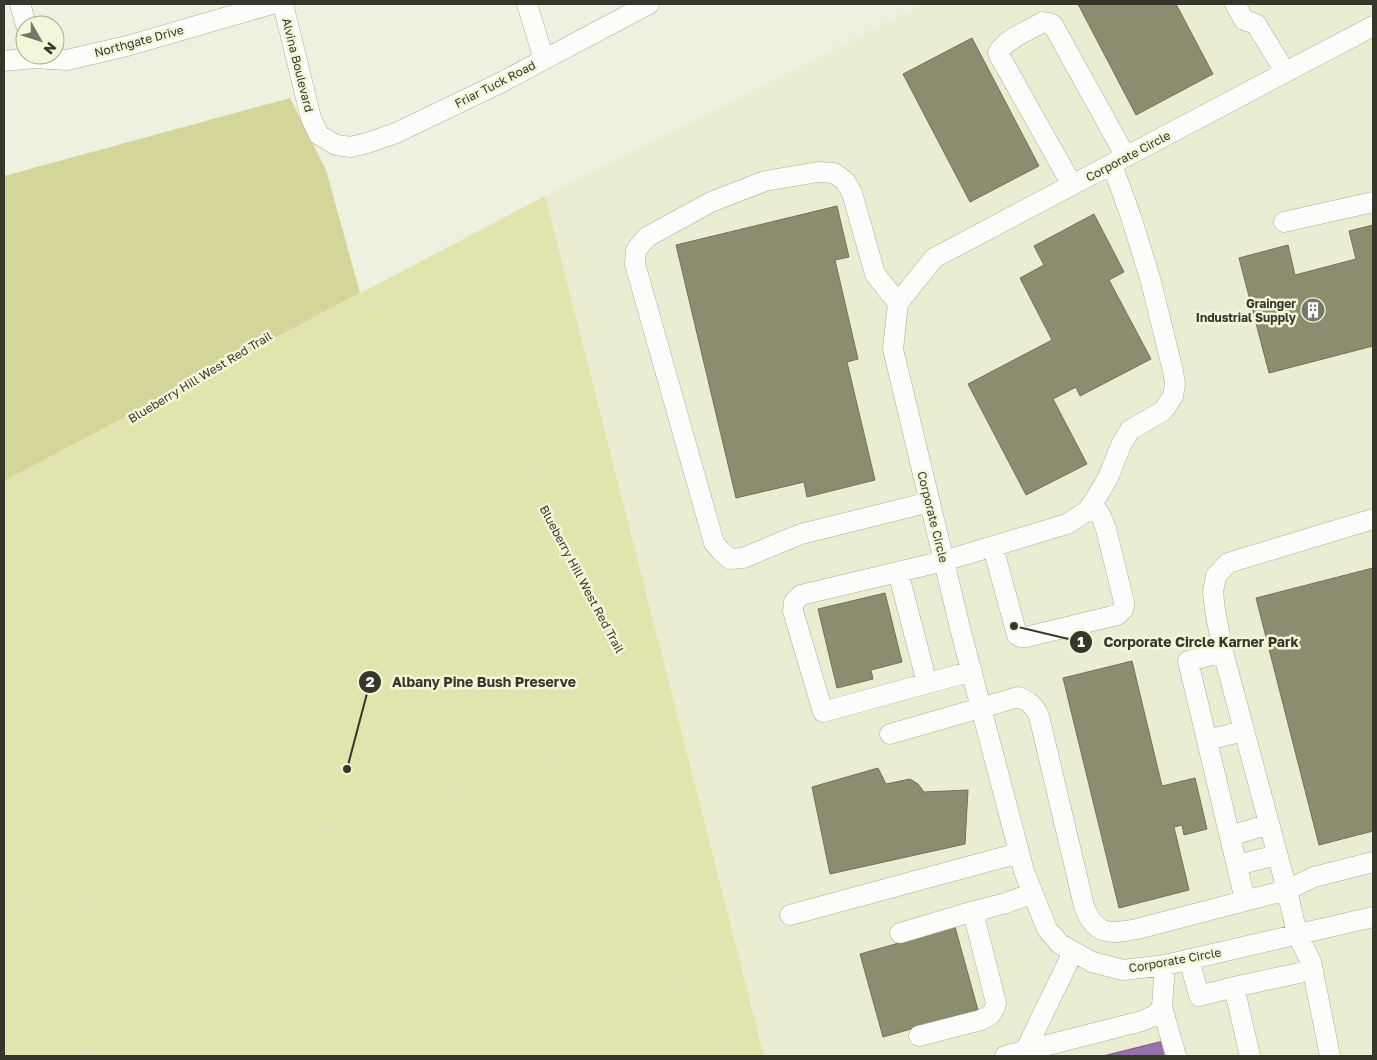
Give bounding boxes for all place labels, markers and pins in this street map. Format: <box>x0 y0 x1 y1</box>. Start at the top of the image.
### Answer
place label: Grainger Industrial Supply <box>1196 296 1297 325</box>
building icon: Grainger Industrial Supply <box>1300 297 1326 323</box>
callout: Corporate Circle Karner Park <box>1068 628 1309 657</box>
callout: Albany Pine Bush Preserve <box>357 668 586 697</box>

